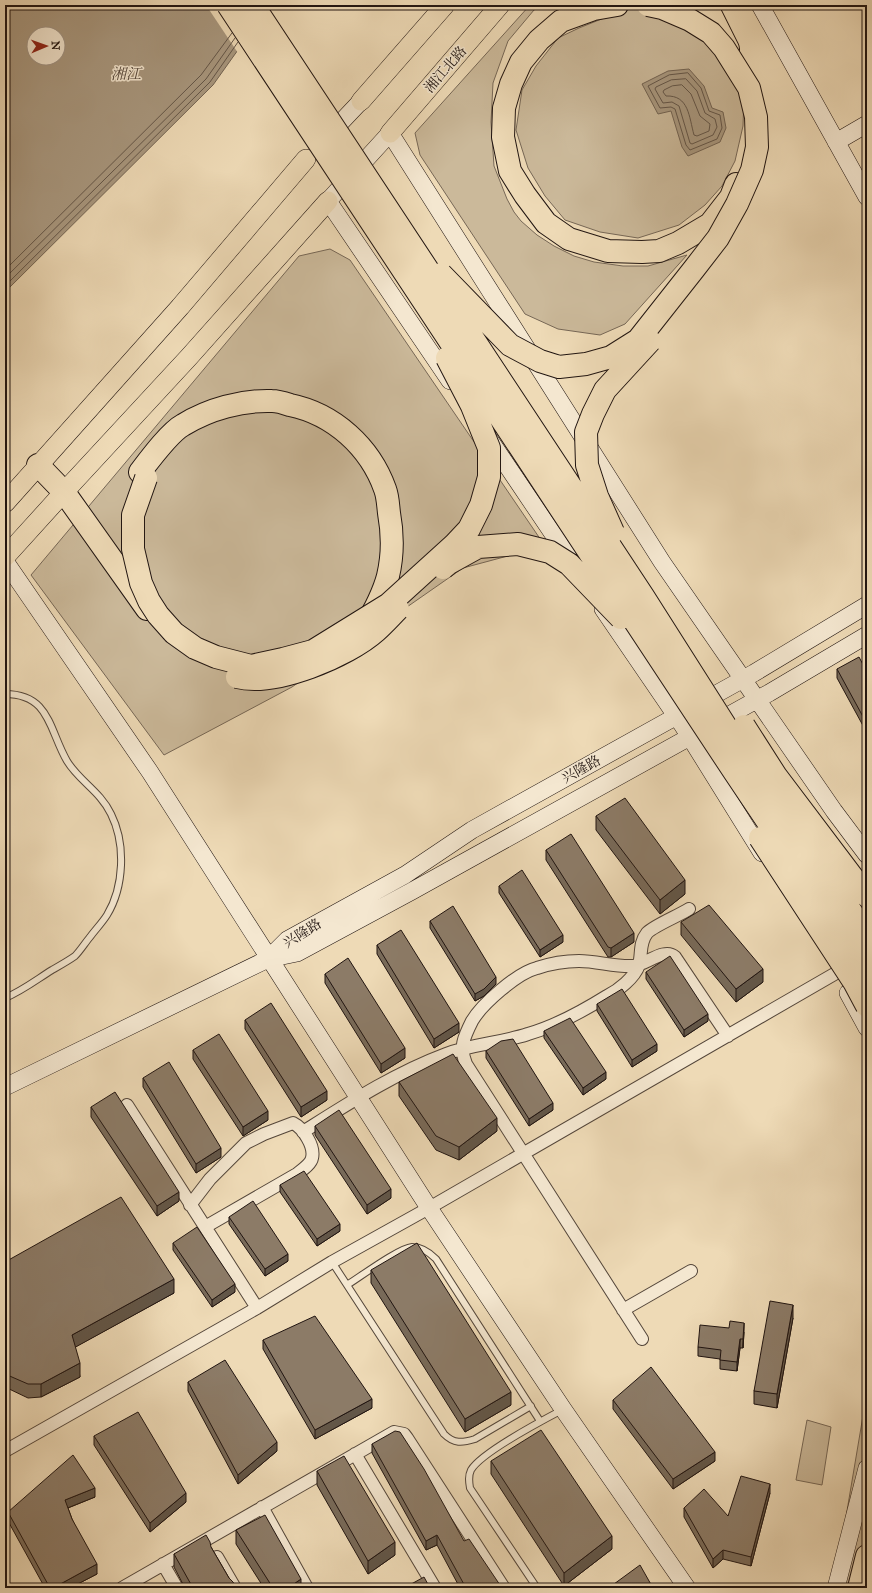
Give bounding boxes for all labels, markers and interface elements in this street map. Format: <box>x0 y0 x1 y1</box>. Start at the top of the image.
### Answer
north arrow <box>26 26 66 66</box>
text: N <box>49 41 62 51</box>
street label: 湘江北路 <box>421 43 470 96</box>
water label: 湘江 <box>111 65 143 83</box>
street label: 兴隆路 <box>559 752 604 787</box>
street label: 兴隆路 <box>280 915 325 952</box>

